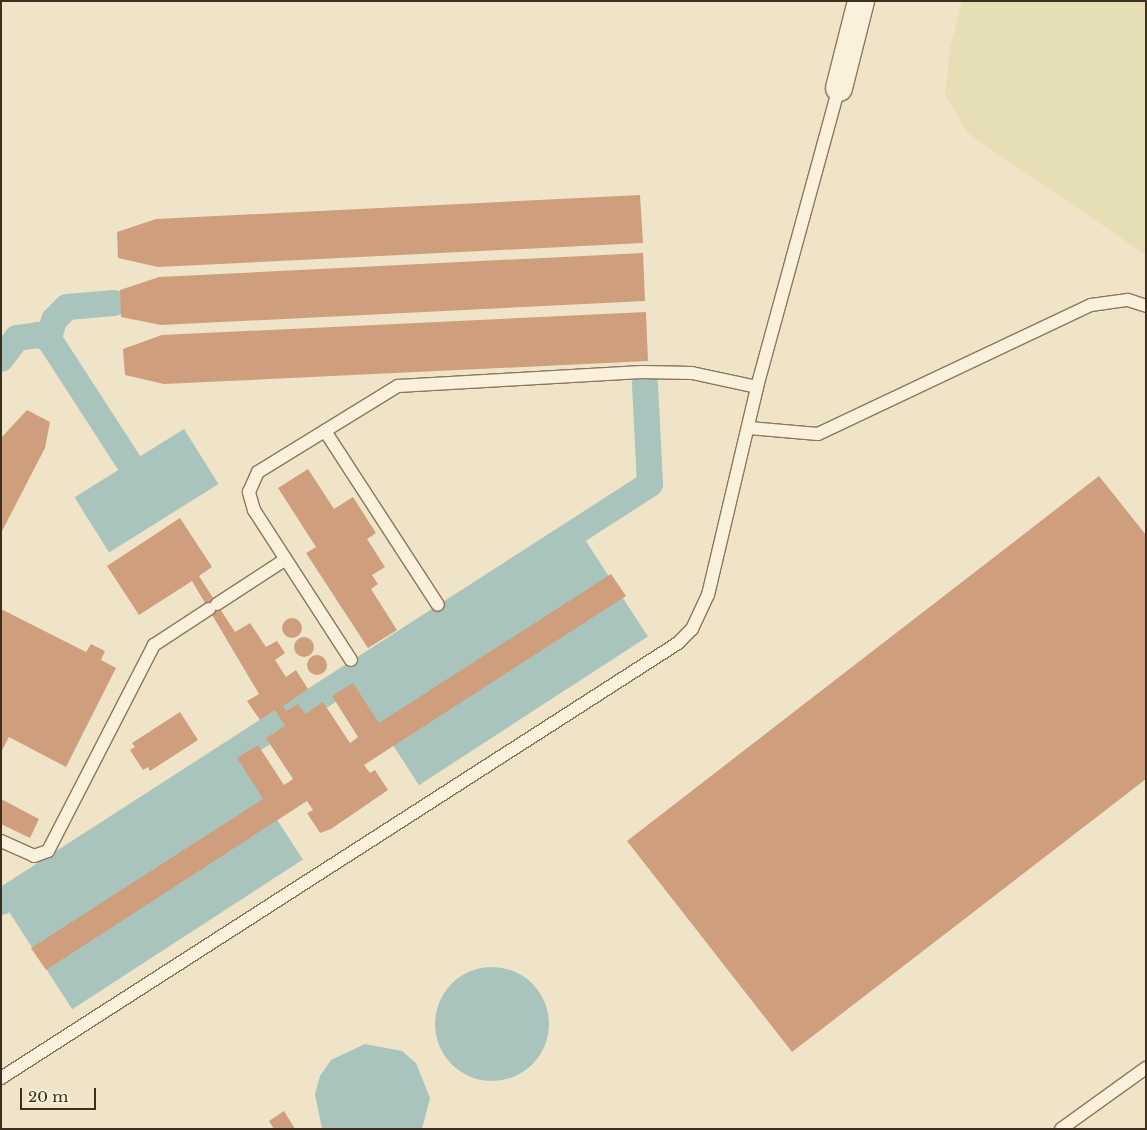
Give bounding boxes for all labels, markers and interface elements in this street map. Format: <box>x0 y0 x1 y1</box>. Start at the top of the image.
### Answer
scale bar <box>22 1078 99 1110</box>
text: 20 m <box>28 1087 68 1106</box>

